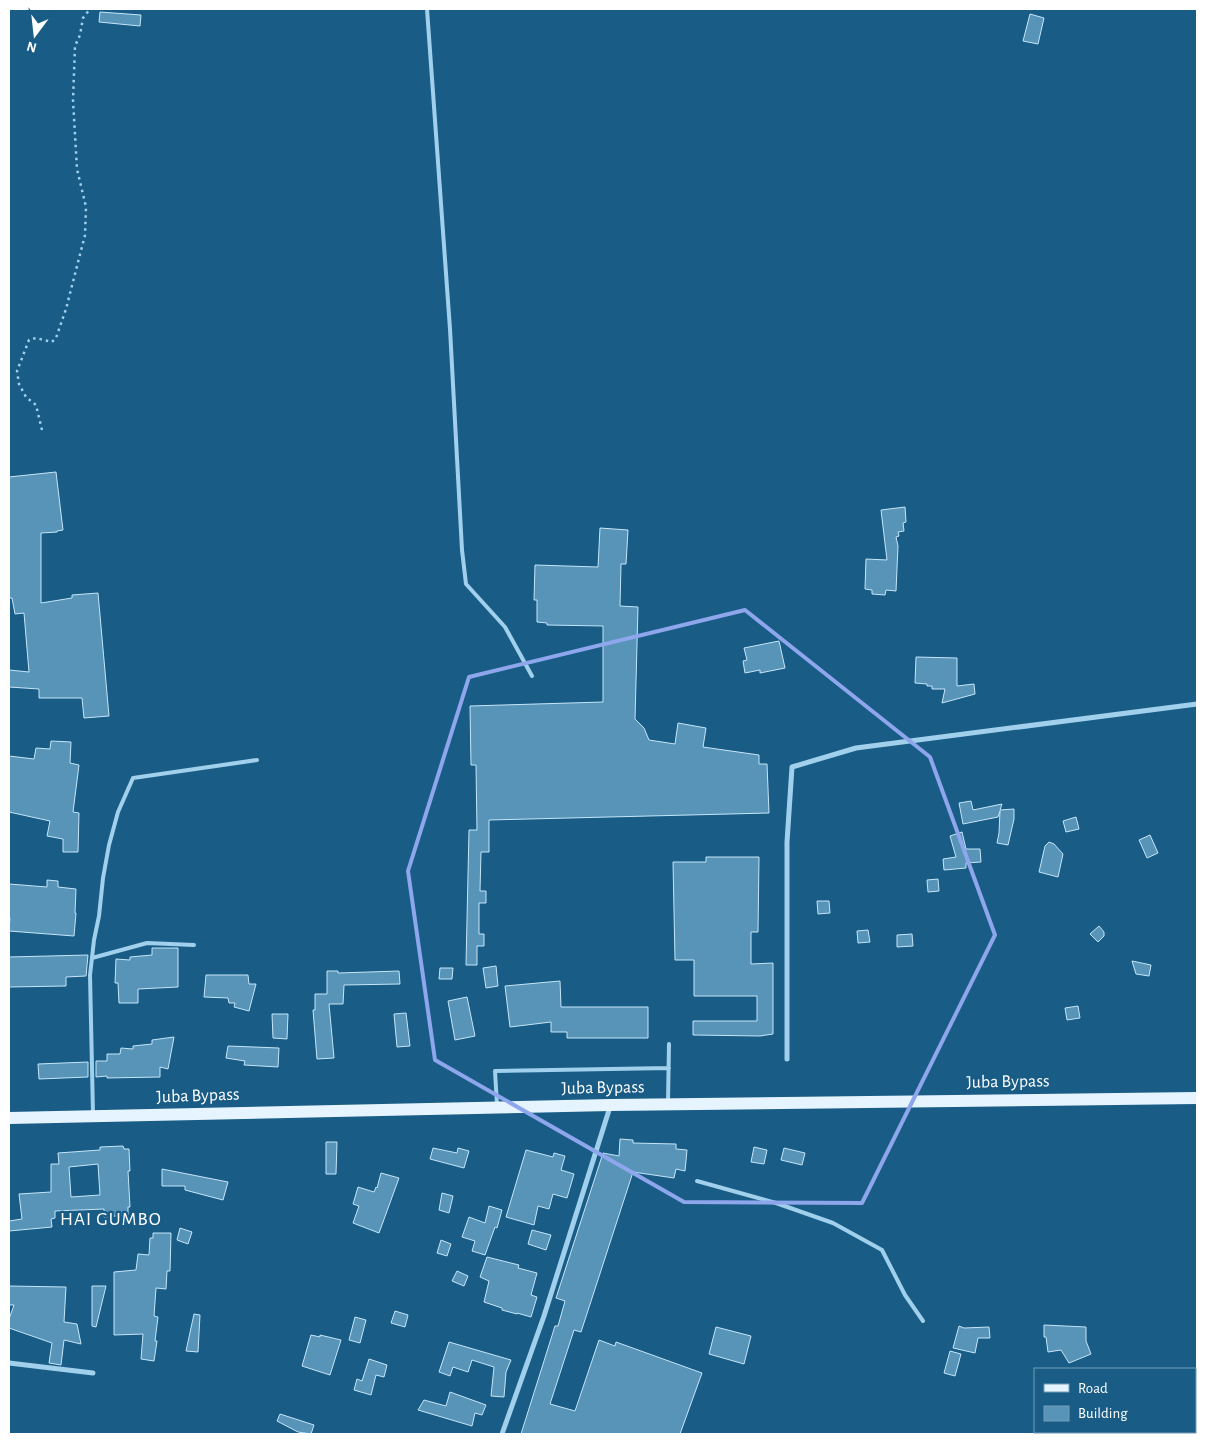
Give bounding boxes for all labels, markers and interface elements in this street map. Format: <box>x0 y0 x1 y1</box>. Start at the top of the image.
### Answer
north arrow <box>10 10 60 60</box>
text: N <box>25 39 38 55</box>
street label: Juba Bypass <box>966 1072 1050 1092</box>
street label: Juba Bypass <box>561 1078 645 1098</box>
street label: Juba Bypass <box>156 1086 240 1106</box>
district label: HAI GUMBO <box>60 1210 162 1229</box>
legend <box>1034 1368 1196 1433</box>
text: Road <box>1078 1381 1108 1396</box>
text: Building <box>1078 1406 1128 1421</box>

